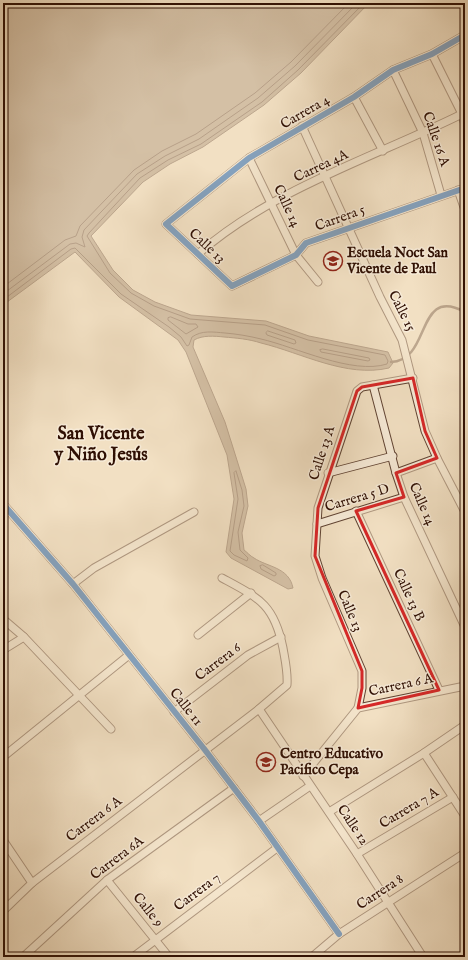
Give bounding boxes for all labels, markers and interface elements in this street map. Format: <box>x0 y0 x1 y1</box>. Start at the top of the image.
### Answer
street label: Carrera 4 <box>277 91 333 133</box>
street label: Calle 16 A <box>418 109 454 169</box>
street label: Carrea 4A <box>291 145 352 186</box>
street label: Calle 14 <box>269 182 305 230</box>
street label: Carrera 5 <box>312 201 368 235</box>
street label: Calle 13 <box>185 225 229 267</box>
place label: Escuela Noct San Vicente de Paul <box>346 244 449 278</box>
school or university icon: Escuela Noct San Vicente de Paul <box>322 250 344 272</box>
street label: Calle 15 <box>384 288 420 334</box>
district label: San Vicente y Niño Jesús <box>53 423 148 467</box>
street label: Calle 13 A <box>305 423 339 482</box>
street label: Carrera 5 D <box>323 480 391 516</box>
street label: Calle 14 <box>405 480 439 528</box>
street label: Calle 13 B <box>389 566 429 624</box>
street label: Calle 13 <box>333 587 367 635</box>
street label: Carrera 6 <box>191 638 245 685</box>
street label: Carrera 6 A <box>367 669 435 701</box>
street label: Calle 11 <box>165 684 207 730</box>
place label: Centro Educativo Pacifico Cepa <box>280 745 383 779</box>
school or university icon: Centro Educativo Pacifico Cepa <box>255 751 277 773</box>
street label: Carrera 7 A <box>376 783 442 833</box>
street label: Carrera 6 A <box>62 792 126 846</box>
street label: Calle 12 <box>333 801 373 849</box>
street label: Carrera 6A <box>87 832 148 884</box>
street label: Carrera 7 <box>170 869 224 915</box>
street label: Carrera 8 <box>353 870 407 914</box>
street label: Calle 9 <box>129 889 167 931</box>

